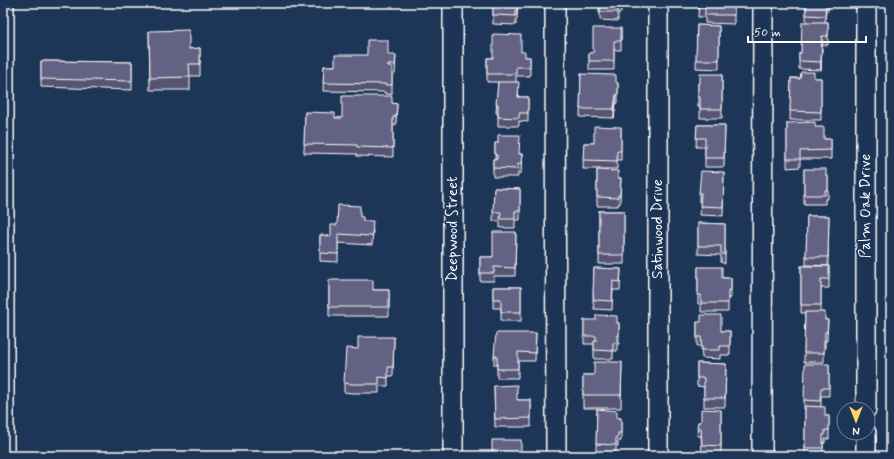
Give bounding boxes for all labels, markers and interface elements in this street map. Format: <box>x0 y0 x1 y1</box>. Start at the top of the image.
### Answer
scale bar <box>748 18 866 44</box>
text: 50 m <box>754 25 781 41</box>
street label: Palm Oak Drive <box>856 154 876 258</box>
street label: Deepwood Street <box>443 176 463 282</box>
street label: Satinwood Drive <box>648 179 668 279</box>
north arrow <box>836 401 876 441</box>
text: N <box>852 423 860 437</box>

